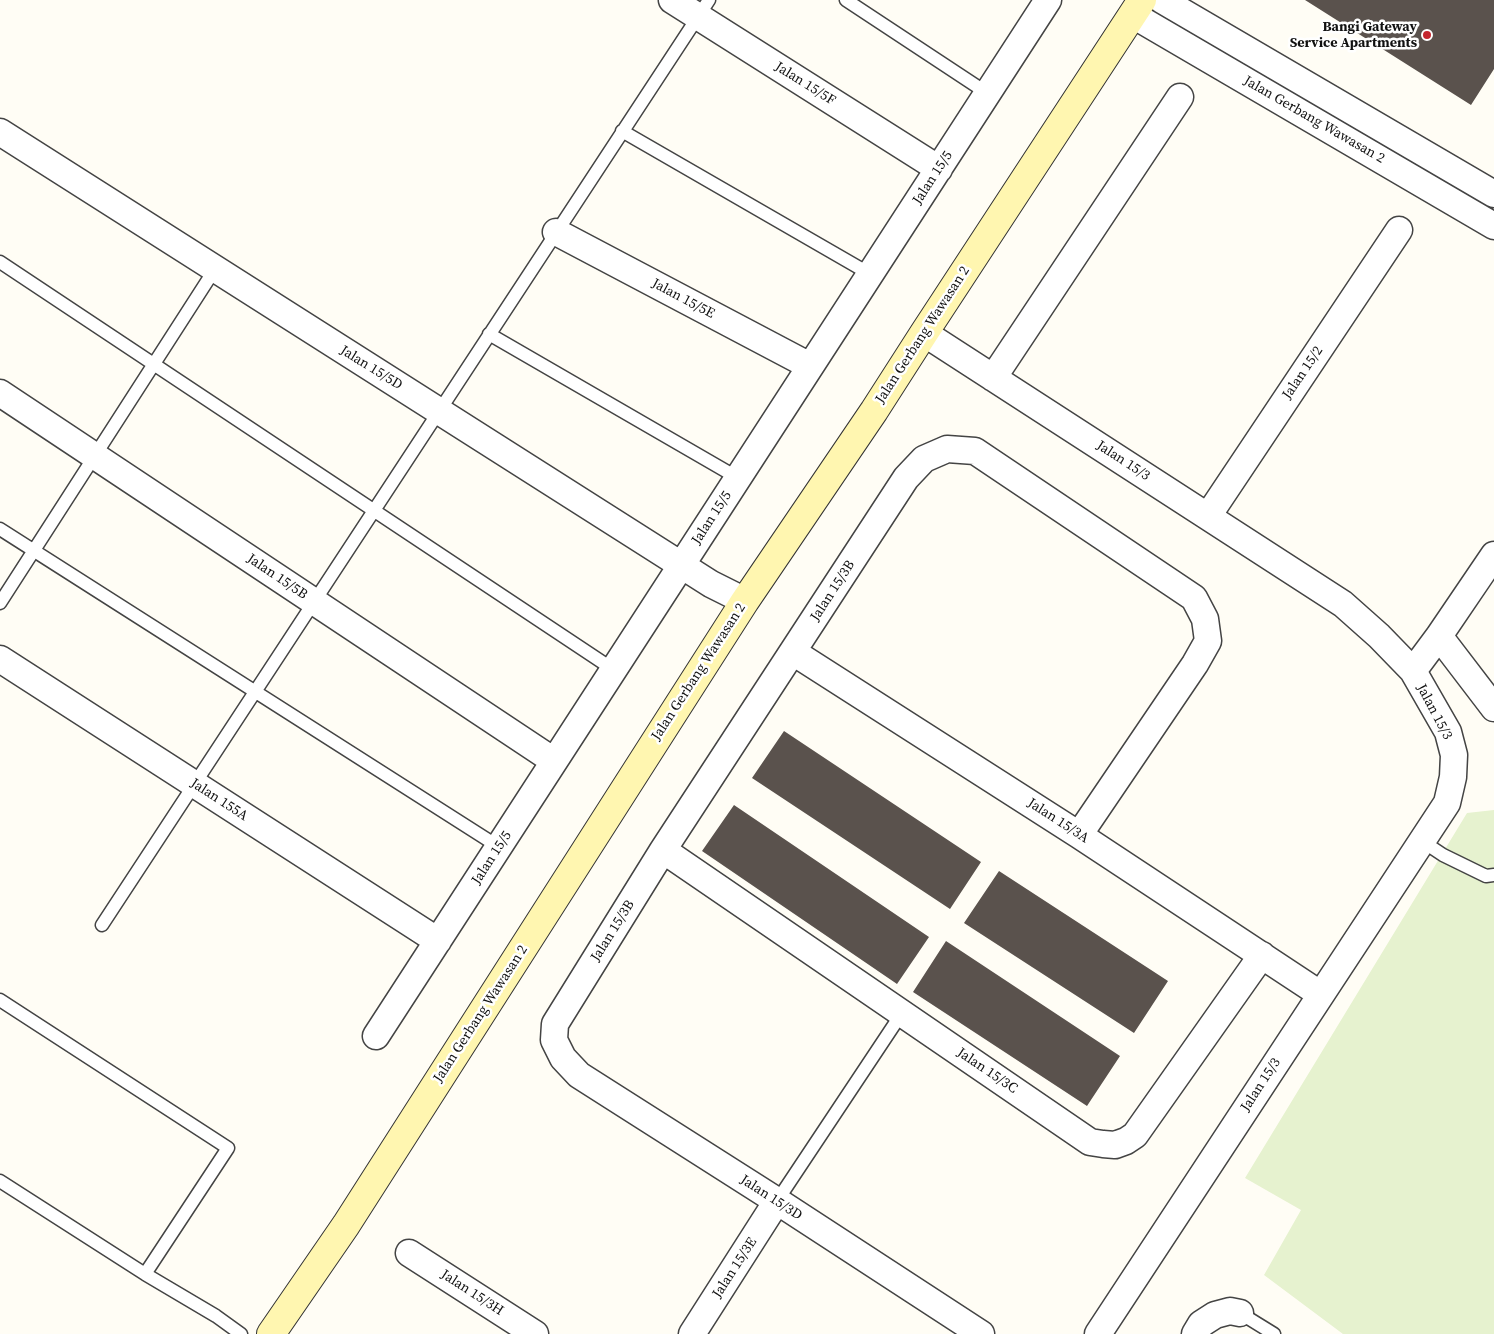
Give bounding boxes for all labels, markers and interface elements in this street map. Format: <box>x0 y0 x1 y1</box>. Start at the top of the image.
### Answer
place label: Bangi Gateway Service Apartments <box>1290 19 1417 52</box>
marker: Bangi Gateway Service Apartments <box>1421 29 1433 41</box>
street label: Jalan 15/5F <box>771 59 839 109</box>
street label: Jalan Gerbang Wawasan 2 <box>1240 73 1388 167</box>
street label: Jalan 15/5 <box>909 148 957 208</box>
street label: Jalan Gerbang Wawasan 2 <box>872 263 974 407</box>
street label: Jalan 15/5E <box>649 275 717 323</box>
street label: Jalan 15/5D <box>337 342 405 394</box>
street label: Jalan 15/2 <box>1279 343 1327 403</box>
street label: Jalan 15/3 <box>1093 437 1153 485</box>
street label: Jalan 15/5 <box>688 488 736 548</box>
street label: Jalan 15/5B <box>244 551 310 603</box>
street label: Jalan 15/3B <box>807 557 859 625</box>
street label: Jalan Gerbang Wawasan 2 <box>648 600 750 744</box>
street label: Jalan 15/3 <box>1412 681 1456 743</box>
street label: Jalan 155A <box>187 775 251 825</box>
street label: Jalan 15/3A <box>1024 795 1092 847</box>
street label: Jalan 15/5 <box>468 828 516 888</box>
street label: Jalan 15/3B <box>588 897 638 965</box>
street label: Jalan Gerbang Wawasan 2 <box>430 942 532 1086</box>
street label: Jalan 15/3C <box>954 1045 1020 1097</box>
street label: Jalan 15/3 <box>1237 1055 1285 1115</box>
street label: Jalan 15/3D <box>737 1172 805 1224</box>
street label: Jalan 15/3E <box>709 1235 761 1301</box>
street label: Jalan 15/3H <box>437 1266 507 1320</box>

